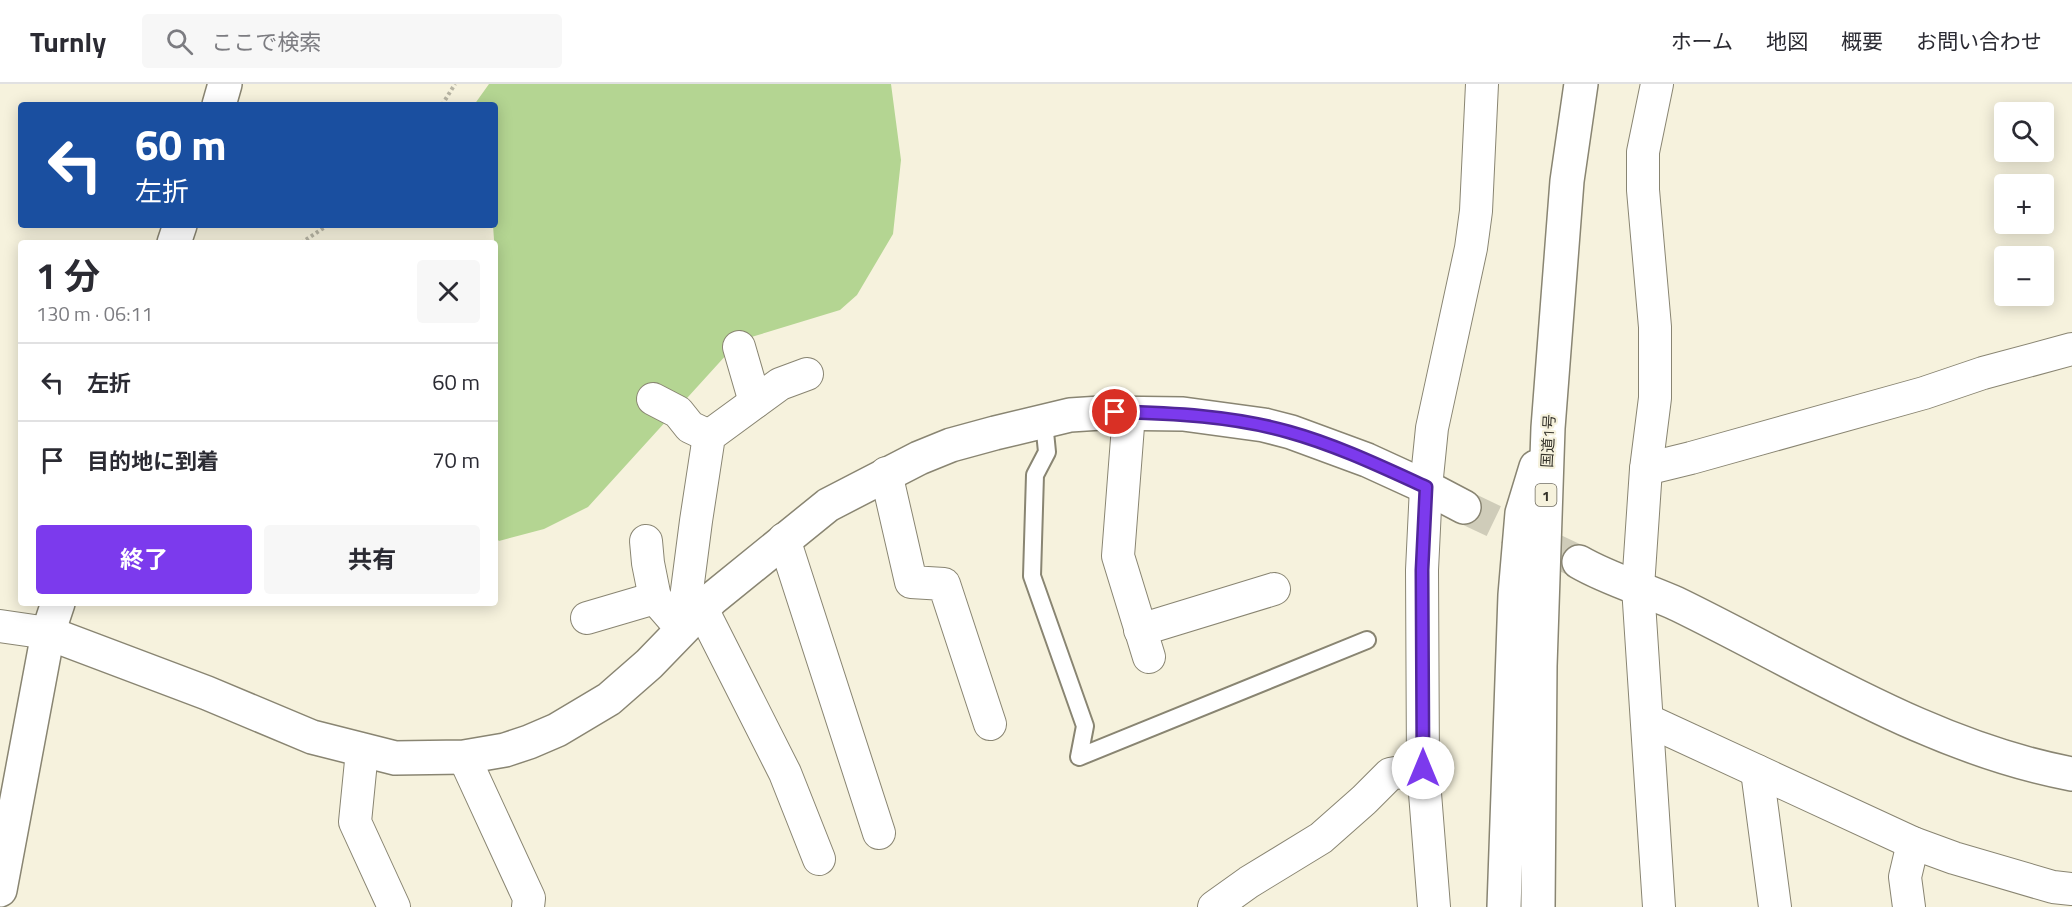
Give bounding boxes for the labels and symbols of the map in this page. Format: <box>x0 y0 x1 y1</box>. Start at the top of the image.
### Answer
pin <box>1089 386 1140 437</box>
street label: 国道1号 <box>1535 414 1561 468</box>
road number: 1 <box>1536 484 1556 506</box>
position arrow <box>1391 736 1455 800</box>

